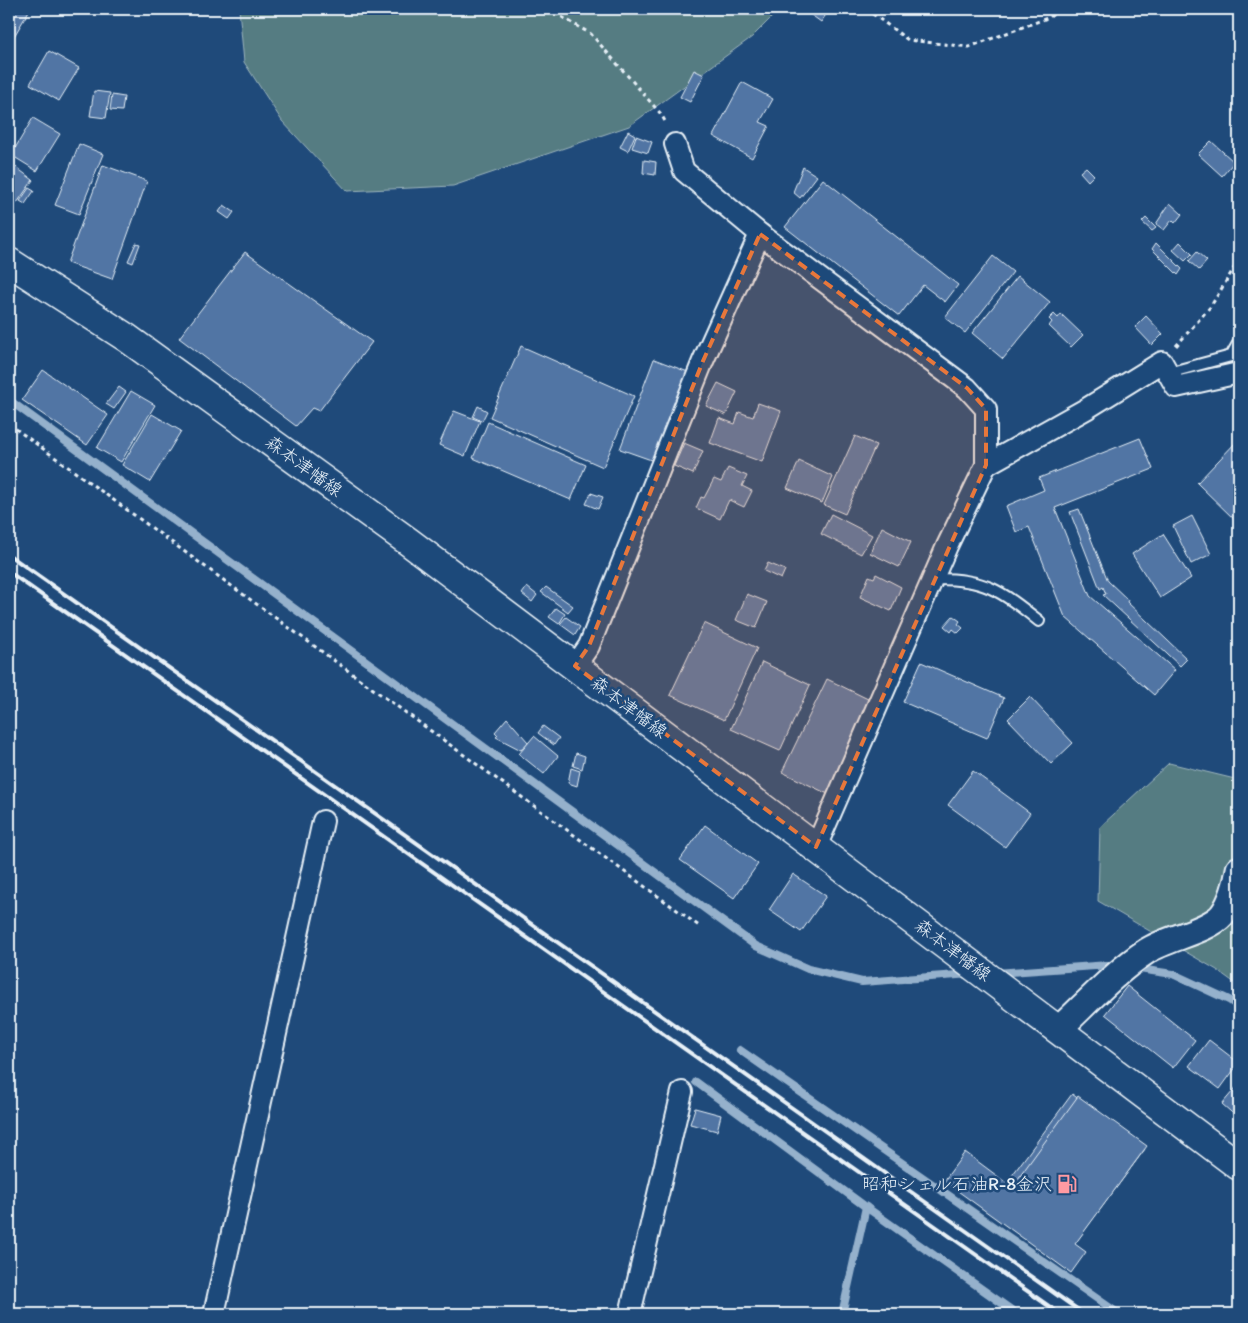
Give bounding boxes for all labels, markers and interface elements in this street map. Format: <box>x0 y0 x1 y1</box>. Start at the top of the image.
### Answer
street label: 森本津幡線 <box>261 431 347 501</box>
street label: 森本津幡線 <box>586 671 672 743</box>
street label: 森本津幡線 <box>910 914 996 986</box>
place label: 昭和シェル石油R-8金沢 <box>862 1173 1052 1195</box>
fuel station icon: 昭和シェル石油R-8金沢 <box>1056 1173 1078 1195</box>

